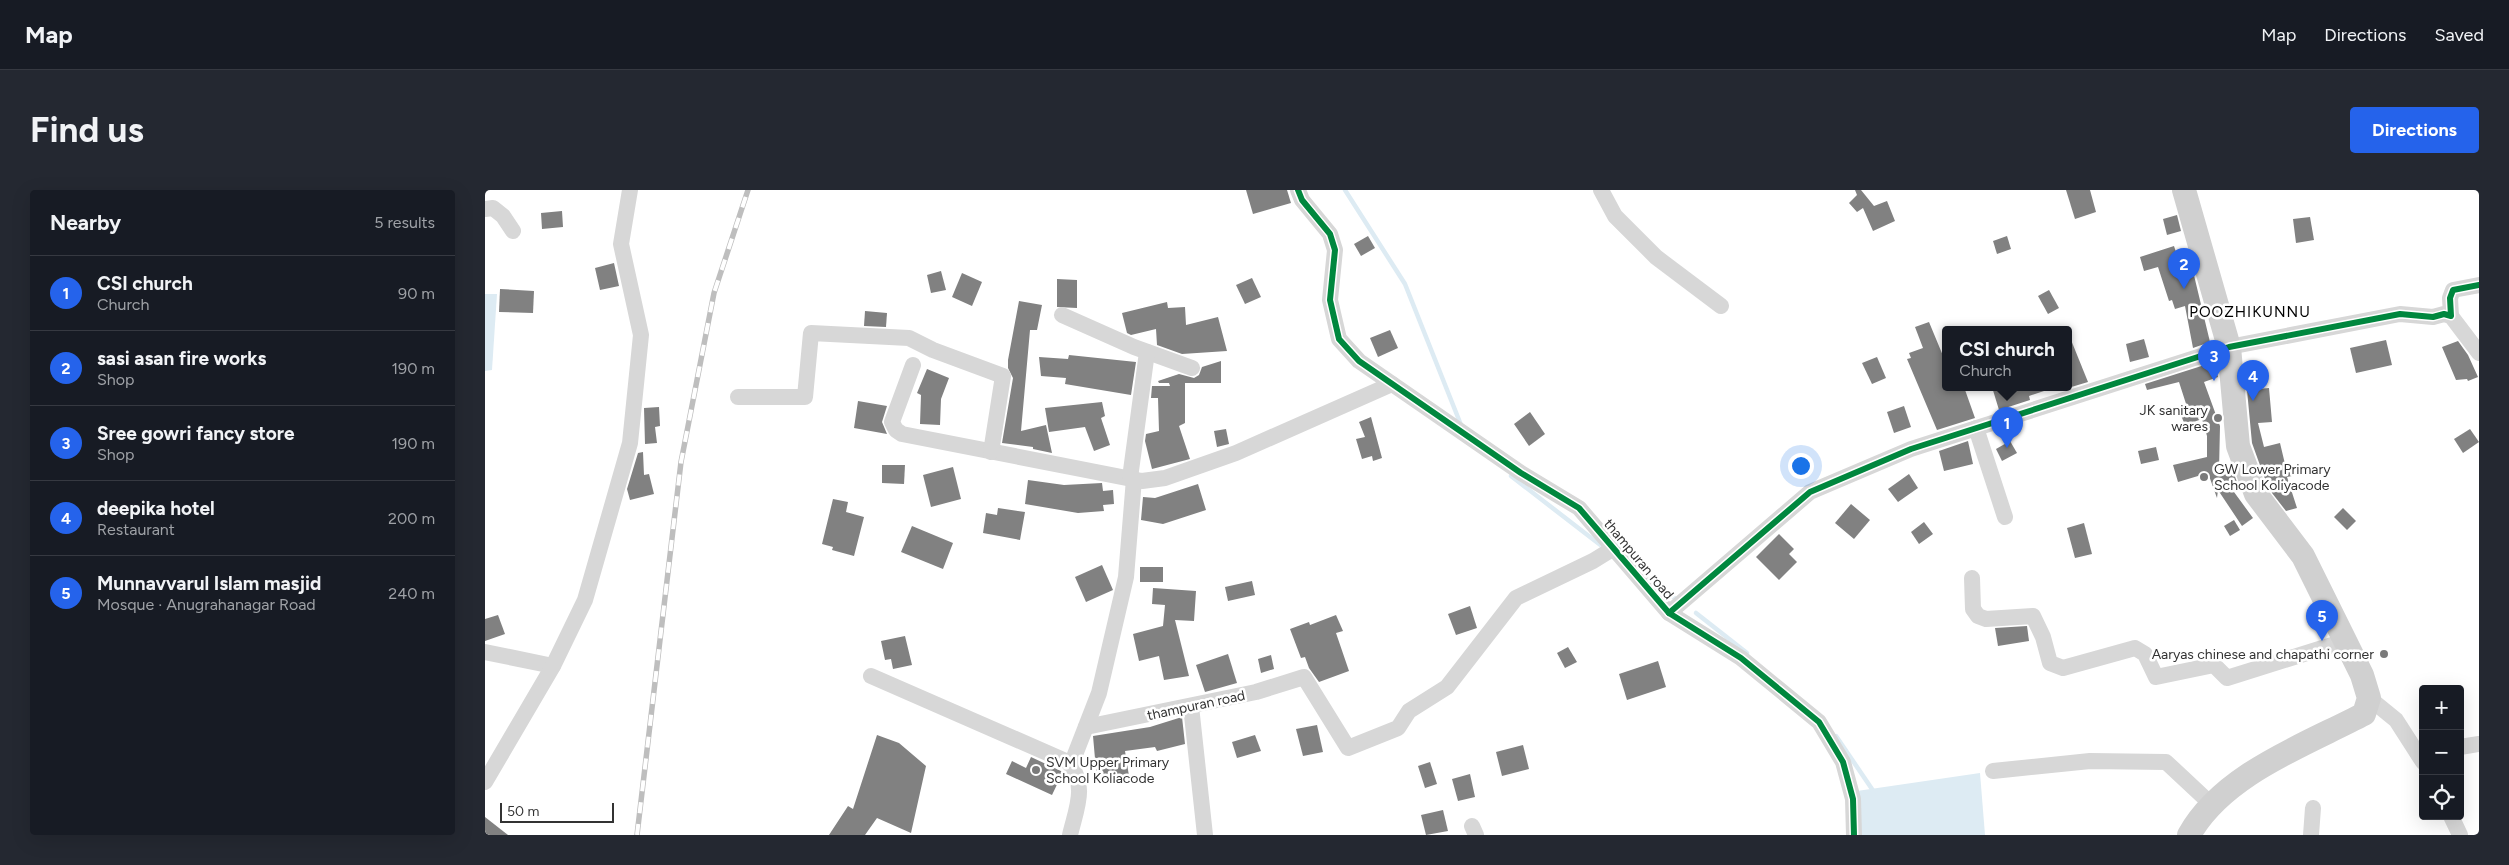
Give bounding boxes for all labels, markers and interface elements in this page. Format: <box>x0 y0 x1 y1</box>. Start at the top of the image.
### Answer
text: Map <box>25 20 73 49</box>
text: Map <box>2261 24 2296 46</box>
text: Directions <box>2324 24 2406 46</box>
text: Saved <box>2434 24 2484 46</box>
button: Directions <box>2350 107 2479 153</box>
text: Find us <box>30 109 144 151</box>
text: Nearby <box>50 210 121 235</box>
text: 5 results <box>374 213 435 232</box>
pin: 2 <box>2168 248 2200 289</box>
text: CSI church <box>97 272 193 295</box>
text: 1 <box>63 284 69 303</box>
text: 90 m <box>398 284 435 303</box>
text: Church <box>97 295 149 314</box>
district label: POOZHIKUNNU <box>2189 303 2311 321</box>
popup <box>1942 326 2072 391</box>
text: CSI church <box>1959 338 2055 361</box>
pin: 3 <box>2198 340 2230 381</box>
text: sasi asan fire works <box>97 347 266 370</box>
text: 2 <box>61 359 71 378</box>
text: 190 m <box>392 359 435 378</box>
pin: 4 <box>2237 360 2269 401</box>
text: Church <box>1959 361 2012 380</box>
text: Shop <box>97 370 135 389</box>
place label: JK sanitary wares <box>2140 402 2209 435</box>
pin: 1 <box>1991 407 2023 448</box>
marker: JK sanitary wares <box>2212 412 2224 424</box>
text: Sree gowri fancy store <box>97 422 295 445</box>
text: 3 <box>62 434 70 453</box>
text: 190 m <box>392 434 435 453</box>
text: Shop <box>97 445 135 464</box>
your location <box>1788 453 1814 479</box>
place label: GW Lower Primary School Koliyacode <box>2214 461 2331 494</box>
marker: GW Lower Primary School Koliyacode <box>2198 471 2210 483</box>
text: deepika hotel <box>97 497 215 520</box>
text: 4 <box>61 509 71 528</box>
text: 200 m <box>388 509 435 528</box>
street label: thampuran road <box>1600 516 1677 603</box>
text: Restaurant <box>97 520 175 539</box>
text: Munnavvarul Islam masjid <box>97 572 321 595</box>
text: 5 <box>61 584 71 603</box>
text: 240 m <box>388 584 435 603</box>
text: Mosque · Anugrahanagar Road <box>97 595 316 614</box>
pin: 5 <box>2306 600 2338 641</box>
place label: Aaryas chinese and chapathi corner <box>2152 646 2374 663</box>
marker: Aaryas chinese and chapathi corner <box>2378 648 2390 660</box>
map controls <box>2419 685 2464 820</box>
button: + <box>2419 685 2464 730</box>
street label: thampuran road <box>1146 687 1247 724</box>
button: − <box>2419 730 2464 775</box>
place label: SVM Upper Primary School Koliacode <box>1046 754 1170 787</box>
marker: SVM Upper Primary School Koliacode <box>1030 764 1042 776</box>
button: locate <box>2419 775 2464 820</box>
scale bar <box>500 800 614 823</box>
text: 50 m <box>507 803 539 820</box>

